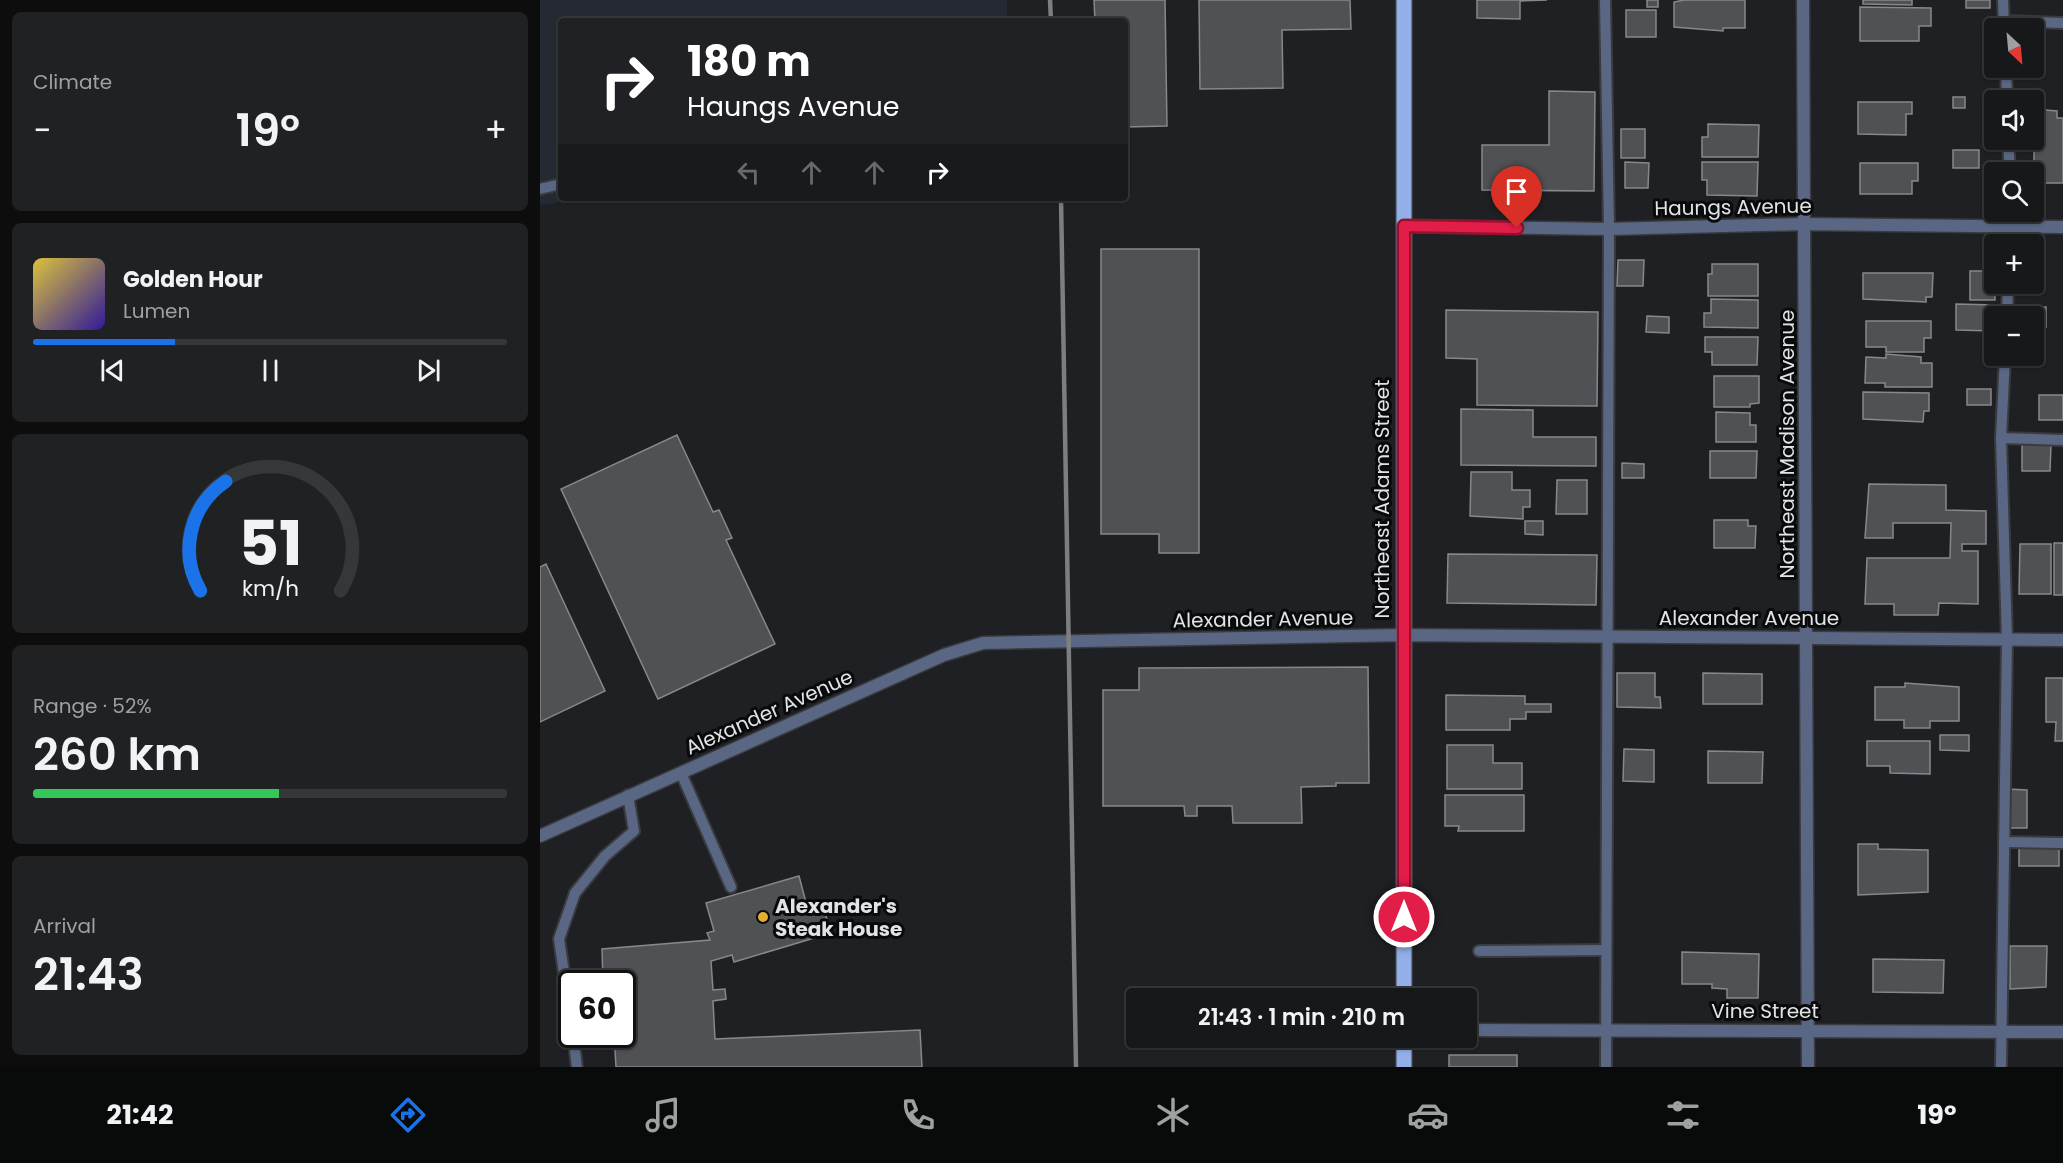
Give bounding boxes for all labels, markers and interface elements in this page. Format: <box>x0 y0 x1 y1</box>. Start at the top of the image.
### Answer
north arrow <box>1984 18 2044 78</box>
map controls <box>1984 18 2044 366</box>
text: 180 m <box>687 32 811 91</box>
icon: right <box>588 42 666 120</box>
text: Climate <box>33 68 112 96</box>
text: Haungs Avenue <box>687 88 899 125</box>
button: sound <box>1984 90 2044 150</box>
text: 19° <box>236 99 300 162</box>
text: − <box>33 107 51 154</box>
text: + <box>484 107 507 154</box>
icon: left <box>732 156 765 189</box>
icon: ahead <box>795 156 828 189</box>
icon: ahead <box>858 156 891 189</box>
icon: right <box>921 156 954 189</box>
button: search <box>1984 162 2044 222</box>
pin <box>1491 166 1542 228</box>
icon: arrive <box>1500 175 1533 208</box>
street label: Haungs Avenue <box>1654 192 1812 222</box>
button: + <box>1984 234 2044 294</box>
text: Golden Hour <box>123 264 263 295</box>
text: Lumen <box>123 297 190 325</box>
button: − <box>1984 306 2044 366</box>
street label: Northeast Madison Avenue <box>1773 309 1801 579</box>
icon: previous <box>96 354 129 387</box>
icon: pause <box>254 354 287 387</box>
icon: next <box>412 354 445 387</box>
street label: Northeast Adams Street <box>1368 380 1396 618</box>
text: 51 <box>238 499 302 587</box>
text: km/h <box>241 573 299 604</box>
street label: Alexander Avenue <box>1173 603 1353 635</box>
street label: Alexander Avenue <box>1659 604 1839 632</box>
street label: Alexander Avenue <box>681 662 857 762</box>
text: Range · 52% <box>33 692 152 720</box>
text: 260 km <box>33 723 201 786</box>
position arrow <box>1372 885 1436 949</box>
place label: Alexander's Steak House <box>775 892 902 943</box>
marker: Alexander's Steak House <box>756 910 770 924</box>
text: Arrival <box>33 912 96 940</box>
text: 21:43 <box>33 943 144 1006</box>
speed limit sign: 60 <box>558 970 636 1048</box>
street label: Vine Street <box>1711 997 1819 1025</box>
text: 21:43 · 1 min · 210 m <box>1198 1002 1405 1033</box>
icon: directions <box>387 1094 429 1136</box>
icon: music <box>642 1094 684 1136</box>
icon: phone <box>897 1094 939 1136</box>
icon: climate <box>1152 1094 1194 1136</box>
icon: car <box>1407 1094 1449 1136</box>
icon: filters <box>1662 1094 1704 1136</box>
text: 21:42 <box>107 1096 173 1133</box>
text: 19° <box>1917 1096 1956 1133</box>

